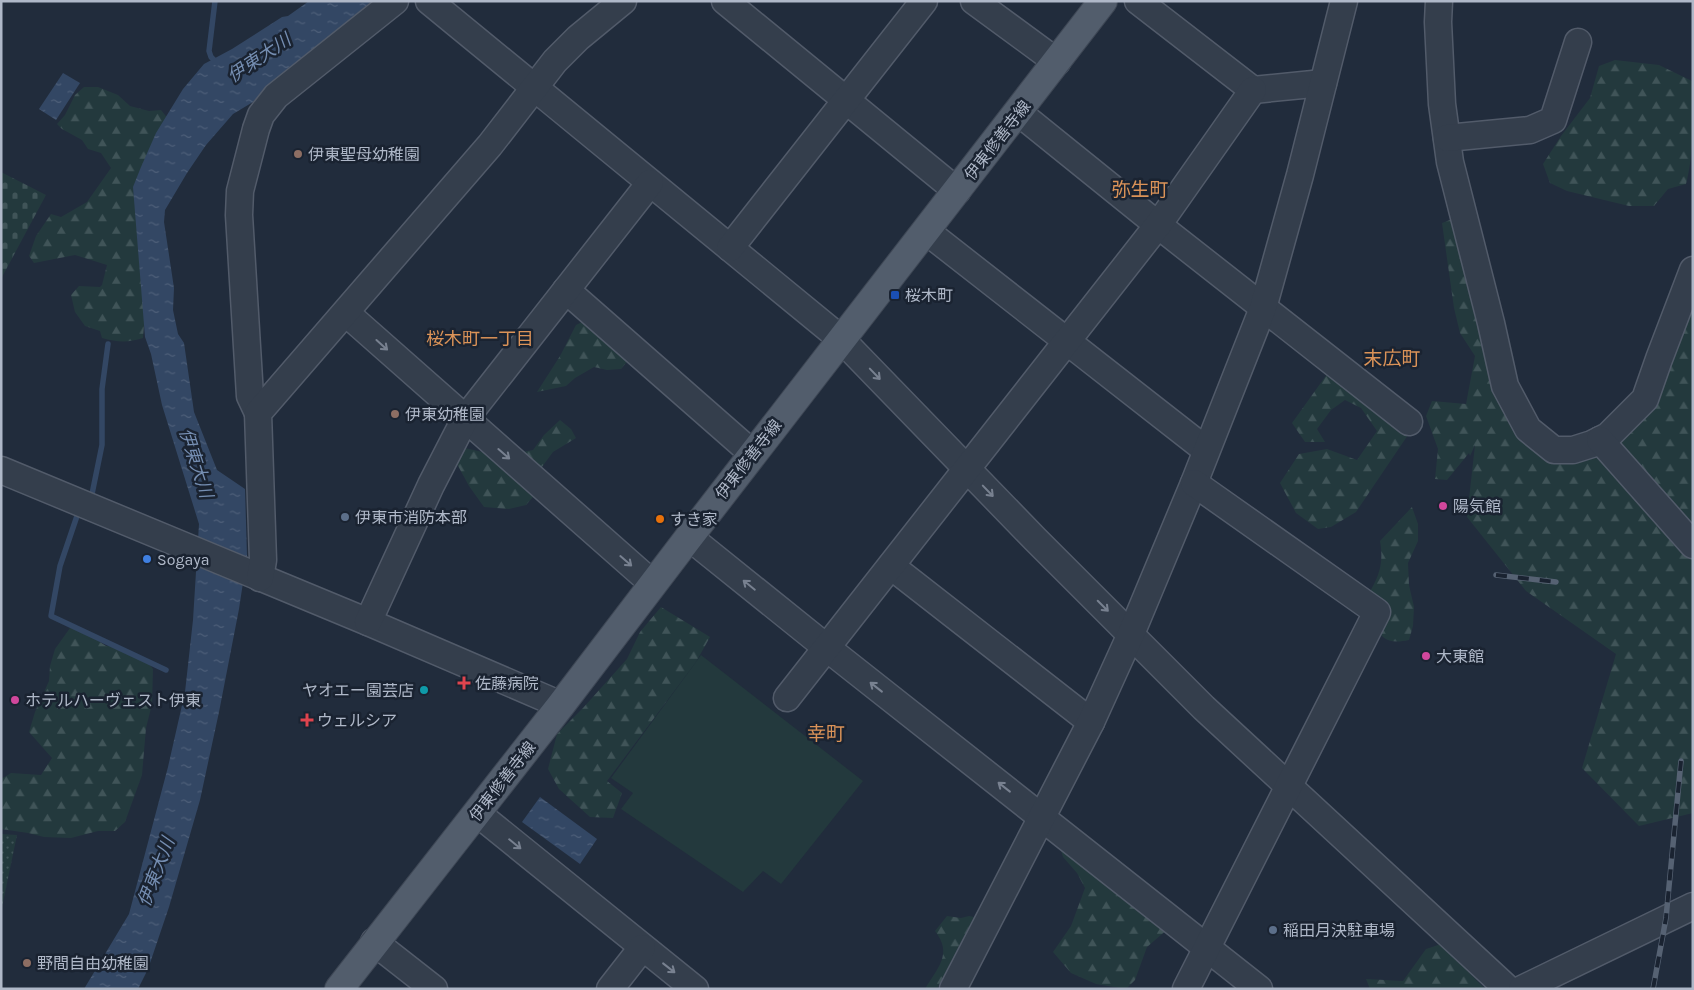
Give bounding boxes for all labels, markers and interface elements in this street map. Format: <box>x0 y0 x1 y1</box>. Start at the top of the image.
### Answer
water label: 伊東大川 <box>223 28 297 87</box>
street label: 伊東修善寺線 <box>960 97 1034 184</box>
place label: 伊東聖母幼稚園 <box>308 145 420 164</box>
marker: 伊東聖母幼稚園 <box>292 148 304 160</box>
district label: 弥生町 <box>1111 179 1169 201</box>
place label: 桜木町 <box>905 286 953 305</box>
marker: 桜木町 <box>889 289 901 301</box>
district label: 桜木町一丁目 <box>426 328 534 350</box>
one-way arrow <box>376 340 389 351</box>
district label: 末広町 <box>1363 348 1421 370</box>
one-way arrow <box>869 368 881 381</box>
place label: 伊東幼稚園 <box>405 405 485 424</box>
marker: 伊東幼稚園 <box>389 408 401 420</box>
street label: 伊東修善寺線 <box>711 416 785 503</box>
water label: 伊東大川 <box>174 425 218 503</box>
one-way arrow <box>497 448 510 459</box>
one-way arrow <box>982 485 994 497</box>
place label: 陽気館 <box>1453 497 1501 516</box>
marker: 陽気館 <box>1437 500 1449 512</box>
place label: 伊東市消防本部 <box>355 508 467 527</box>
place label: すき家 <box>670 510 718 529</box>
marker: 伊東市消防本部 <box>339 511 351 523</box>
marker: すき家 <box>654 513 666 525</box>
place label: Sogaya <box>157 550 210 569</box>
marker: Sogaya <box>141 553 153 565</box>
one-way arrow <box>619 555 632 566</box>
one-way arrow <box>743 580 756 591</box>
one-way arrow <box>1096 600 1109 612</box>
place label: 大東館 <box>1436 647 1484 666</box>
marker: 大東館 <box>1420 650 1432 662</box>
place label: 佐藤病院 <box>475 674 539 693</box>
marker: 佐藤病院 <box>457 676 471 690</box>
place label: ヤオエー園芸店 <box>302 681 414 700</box>
one-way arrow <box>870 681 883 692</box>
marker: ヤオエー園芸店 <box>418 684 430 696</box>
place label: ホテルハーヴェスト伊東 <box>25 691 201 710</box>
marker: ホテルハーヴェスト伊東 <box>9 694 21 706</box>
place label: ウェルシア <box>317 711 397 730</box>
marker: ウェルシア <box>301 714 313 726</box>
district label: 幸町 <box>807 723 845 745</box>
street label: 伊東修善寺線 <box>465 738 539 825</box>
one-way arrow <box>997 782 1011 792</box>
water label: 伊東大川 <box>133 833 180 910</box>
one-way arrow <box>508 838 521 849</box>
place label: 稲田月決駐車場 <box>1283 921 1395 940</box>
marker: 稲田月決駐車場 <box>1267 924 1279 936</box>
place label: 野間自由幼稚園 <box>37 954 149 973</box>
marker: 野間自由幼稚園 <box>21 957 33 969</box>
one-way arrow <box>662 963 675 974</box>

